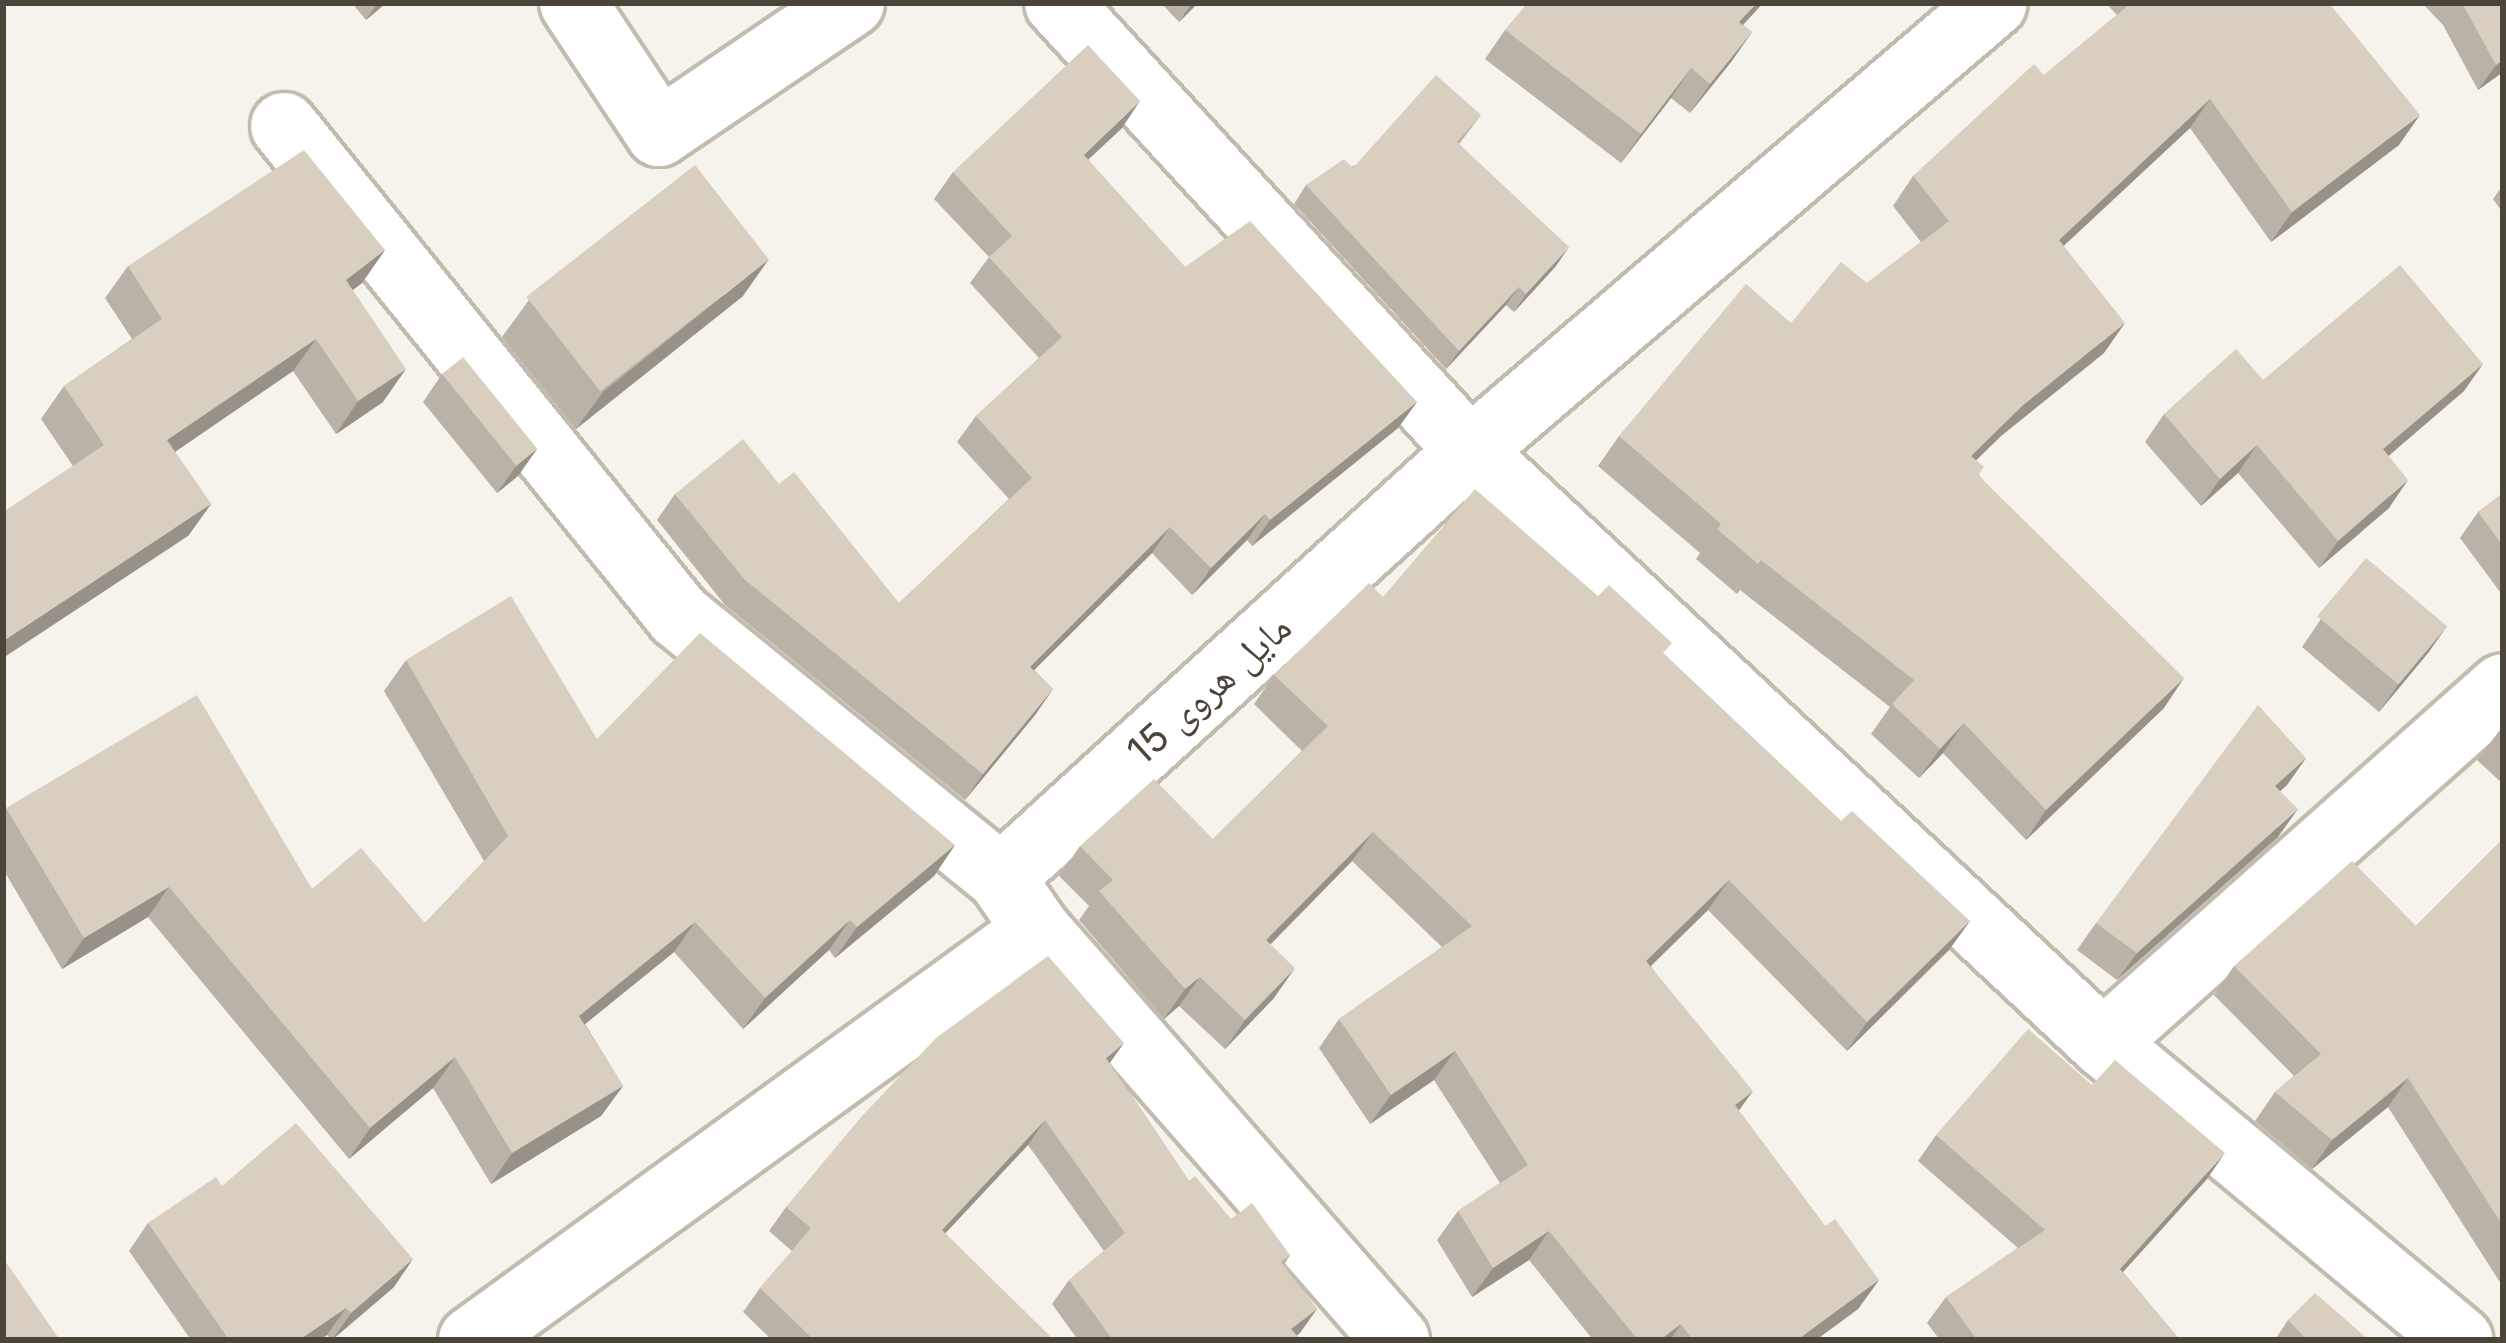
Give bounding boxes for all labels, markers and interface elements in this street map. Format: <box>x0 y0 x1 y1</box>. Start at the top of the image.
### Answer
street label: مایل هروی 15 <box>1118 604 1300 774</box>

